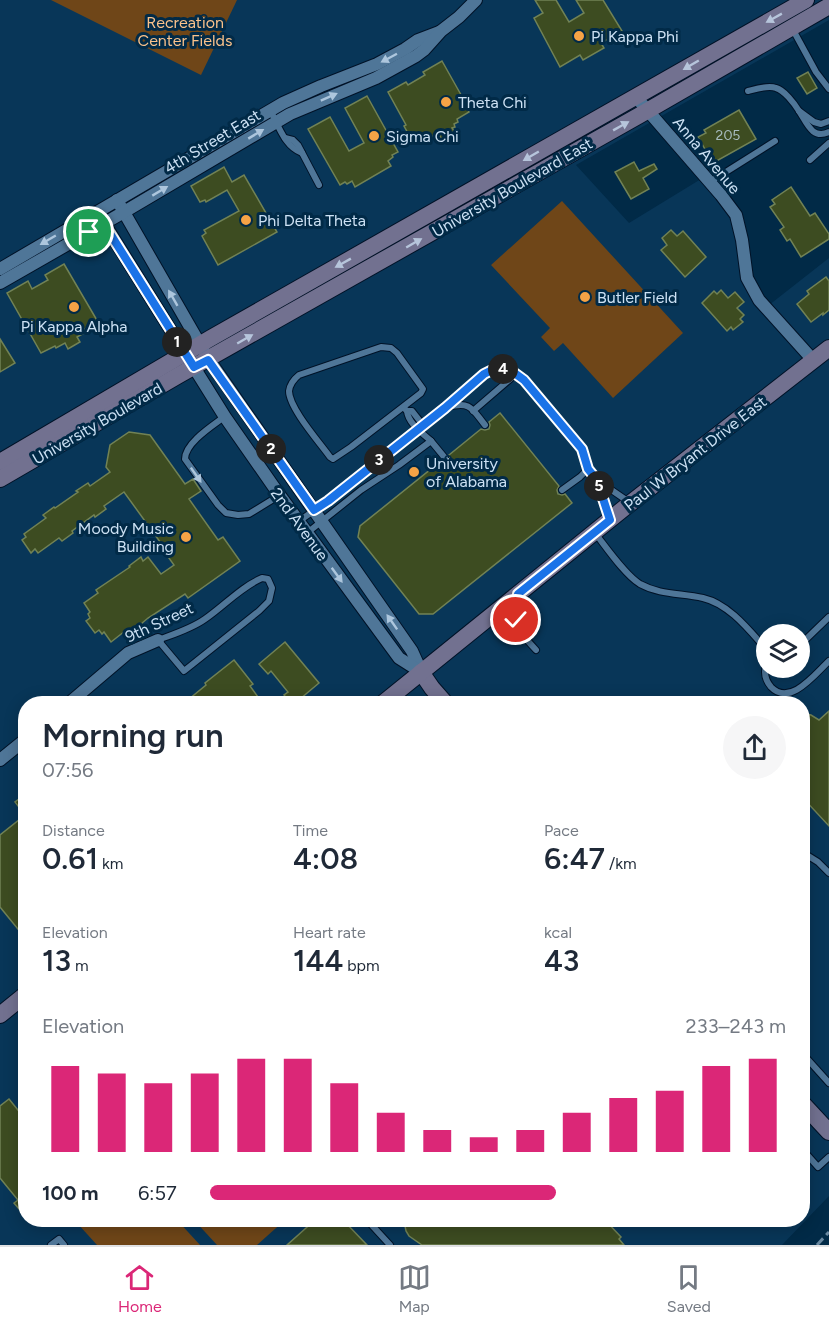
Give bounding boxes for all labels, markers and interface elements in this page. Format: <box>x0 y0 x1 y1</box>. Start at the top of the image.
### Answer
park label: Recreation Center Fields <box>138 13 232 50</box>
one-way arrow <box>765 13 782 23</box>
place label: Pi Kappa Phi <box>591 27 679 46</box>
marker: Pi Kappa Phi <box>572 29 586 43</box>
one-way arrow <box>380 53 397 62</box>
one-way arrow <box>683 60 699 71</box>
one-way arrow <box>321 92 339 102</box>
place label: Theta Chi <box>458 93 527 112</box>
marker: Theta Chi <box>439 95 453 109</box>
street label: 4th Street East <box>161 105 264 178</box>
street label: Anna Avenue <box>669 113 745 198</box>
one-way arrow <box>612 121 629 131</box>
place label: Sigma Chi <box>386 127 459 146</box>
house number: 205 <box>716 127 740 144</box>
one-way arrow <box>248 129 265 139</box>
marker: Sigma Chi <box>367 129 381 143</box>
street label: University Boulevard East <box>429 134 596 241</box>
one-way arrow <box>523 151 539 162</box>
one-way arrow <box>152 186 169 196</box>
pin <box>63 206 114 257</box>
place label: Phi Delta Theta <box>258 211 366 230</box>
marker: Phi Delta Theta <box>239 213 253 227</box>
icon: arrive <box>72 215 105 248</box>
one-way arrow <box>40 235 56 246</box>
one-way arrow <box>406 238 423 248</box>
one-way arrow <box>334 258 351 268</box>
place label: Butler Field <box>597 288 677 307</box>
one-way arrow <box>167 290 178 306</box>
marker: Butler Field <box>578 290 592 304</box>
marker: Pi Kappa Alpha <box>67 300 81 314</box>
place label: Pi Kappa Alpha <box>21 317 127 336</box>
pin: 1 <box>162 327 192 357</box>
text: 1 <box>174 332 180 351</box>
one-way arrow <box>237 334 254 344</box>
pin: 4 <box>488 354 518 384</box>
text: 4 <box>498 359 508 378</box>
street label: University Boulevard <box>29 378 166 468</box>
street label: Paul W Bryant Drive East <box>620 392 770 515</box>
pin: 2 <box>256 434 286 464</box>
text: 2 <box>266 439 276 458</box>
pin: 3 <box>364 445 394 475</box>
text: 3 <box>375 450 383 469</box>
place label: University of Alabama <box>426 454 507 491</box>
marker: University of Alabama <box>407 465 421 479</box>
one-way arrow <box>190 467 202 482</box>
pin: 5 <box>584 471 614 501</box>
text: 5 <box>594 476 604 495</box>
street label: 2nd Avenue <box>267 484 333 565</box>
place label: Moody Music Building <box>78 519 174 556</box>
marker: Moody Music Building <box>179 530 193 544</box>
one-way arrow <box>331 566 343 582</box>
pin <box>490 594 541 645</box>
street label: 9th Street <box>122 598 196 646</box>
icon: check <box>499 603 532 636</box>
one-way arrow <box>386 614 398 630</box>
map controls <box>756 624 810 678</box>
button: layers <box>756 624 810 678</box>
text: Morning run <box>42 716 224 755</box>
button: share <box>723 716 786 779</box>
text: 07:56 <box>42 758 93 782</box>
text: Distance <box>42 821 105 840</box>
text: Time <box>293 821 328 840</box>
text: Pace <box>544 821 579 840</box>
text: 0.61 <box>42 840 98 877</box>
text: 4:08 <box>293 840 358 877</box>
text: 6:47 <box>544 840 605 877</box>
text: km <box>98 854 123 873</box>
text: /km <box>605 854 637 873</box>
text: Elevation <box>42 923 108 942</box>
text: Heart rate <box>293 923 366 942</box>
text: kcal <box>544 923 572 942</box>
text: 13 <box>42 942 71 979</box>
text: 144 <box>293 942 343 979</box>
text: 43 <box>544 942 579 979</box>
text: m <box>71 956 89 975</box>
text: bpm <box>343 956 380 975</box>
text: Elevation <box>42 1014 124 1038</box>
text: 233–243 m <box>686 1014 786 1038</box>
text: 100 m <box>42 1181 99 1205</box>
text: 6:57 <box>138 1181 177 1205</box>
tab: Home <box>118 1261 162 1316</box>
tab: Map <box>398 1261 431 1316</box>
tab: Saved <box>667 1261 711 1316</box>

